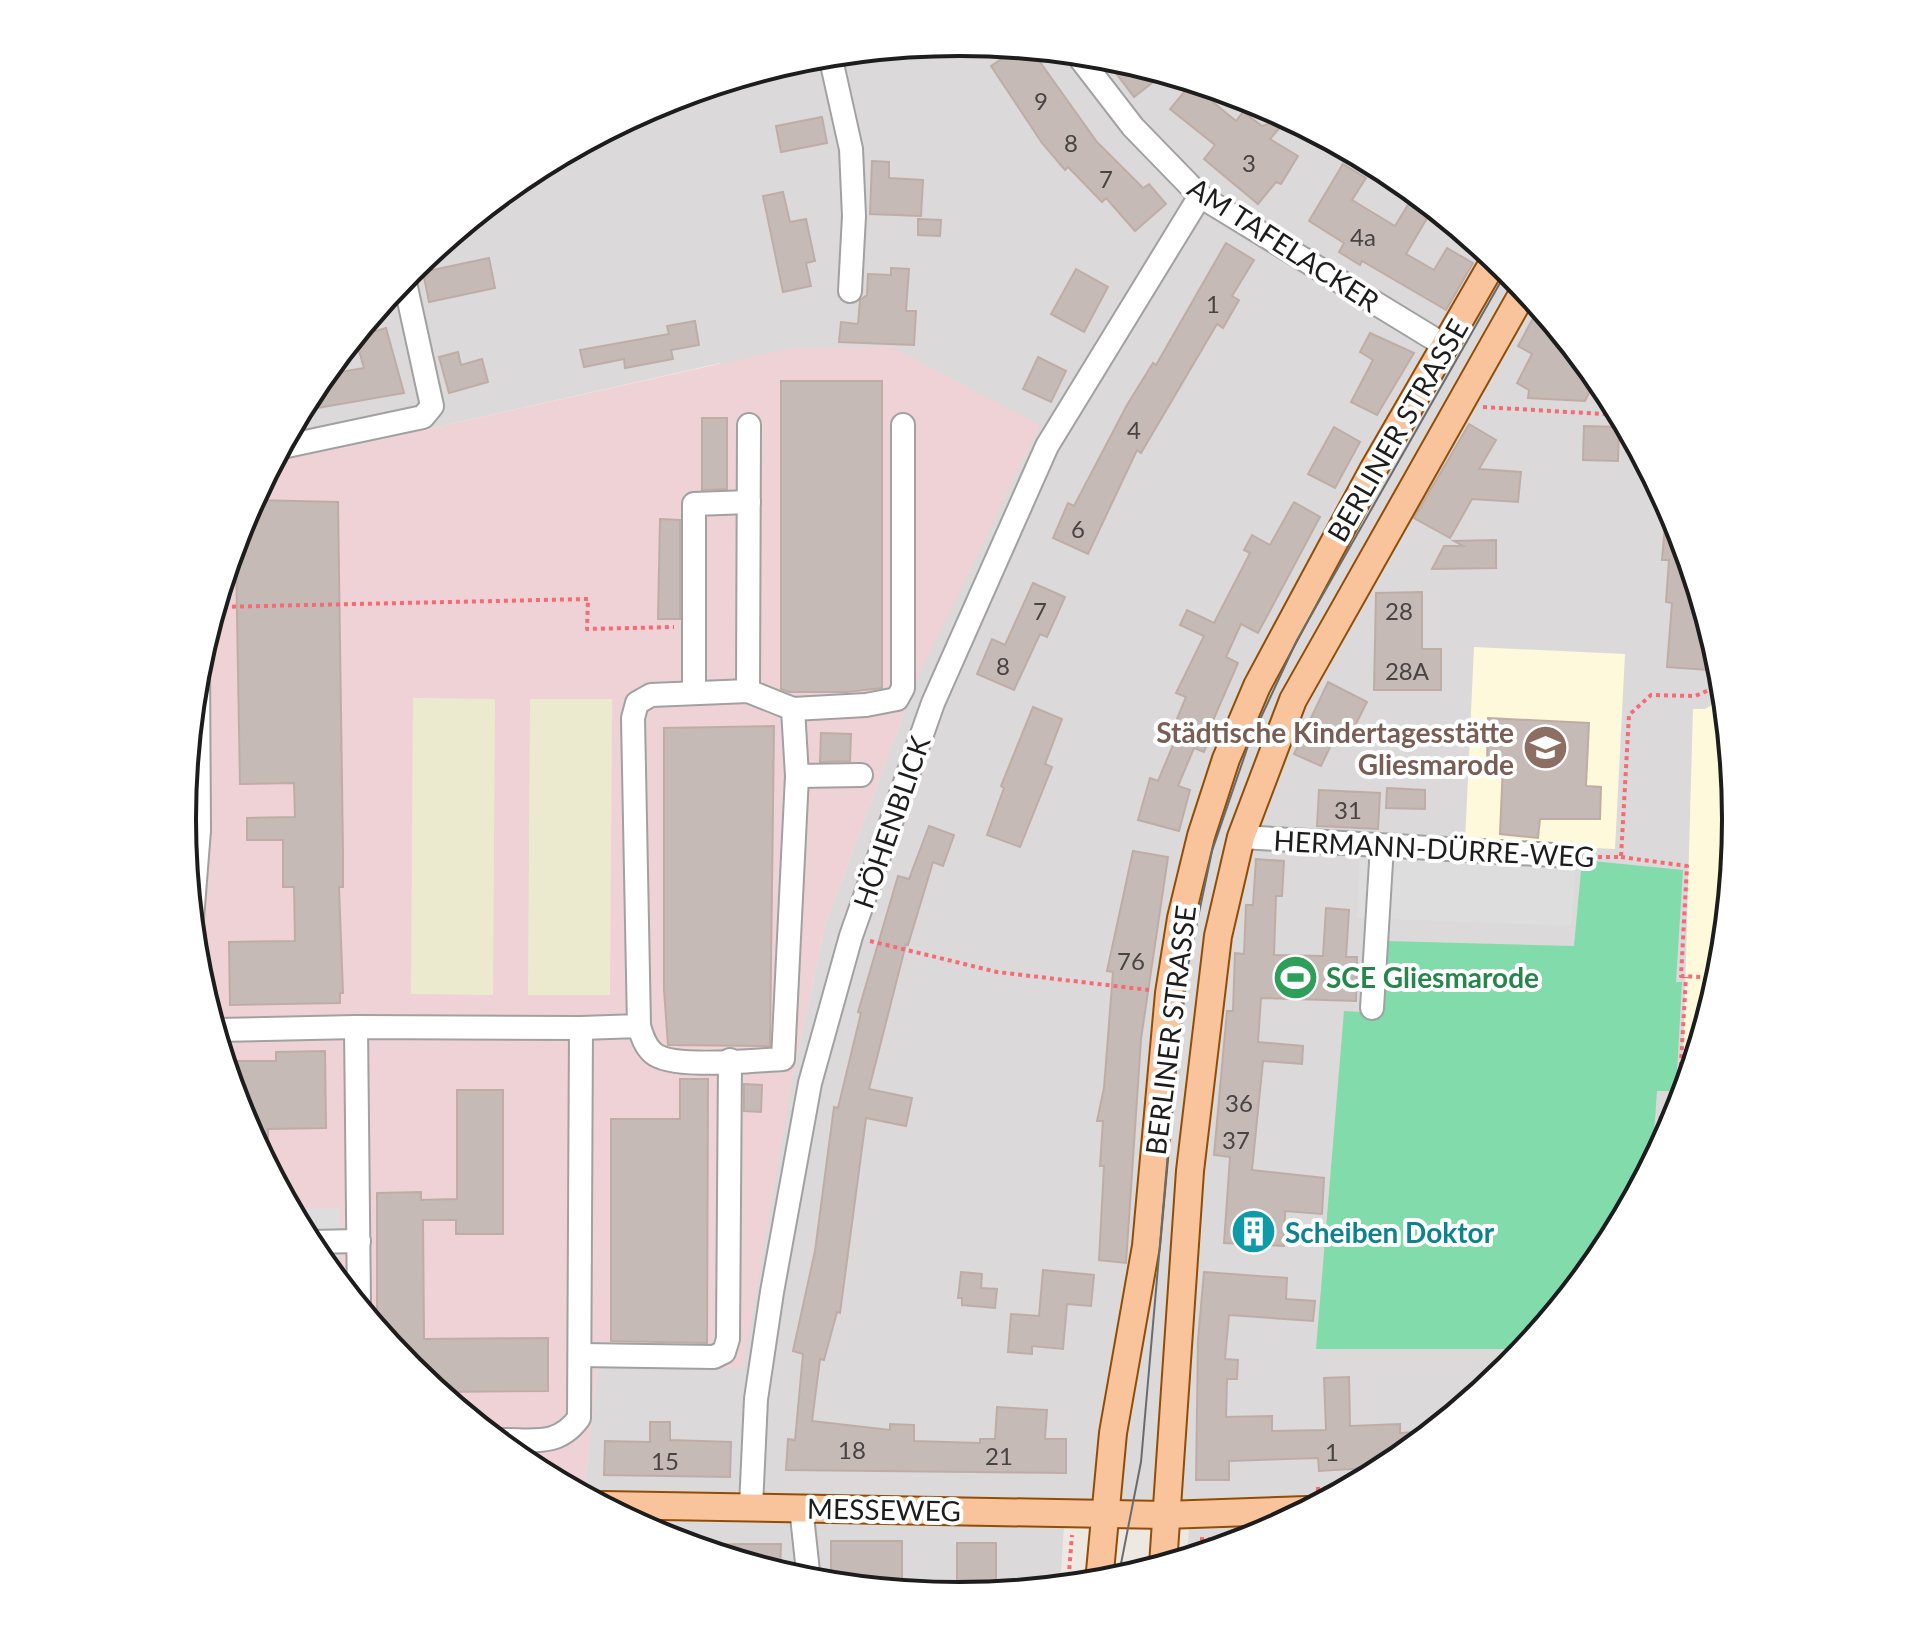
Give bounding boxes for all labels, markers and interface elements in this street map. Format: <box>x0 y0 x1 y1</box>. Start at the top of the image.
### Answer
house number: 9 <box>1034 86 1048 115</box>
house number: 8 <box>1064 128 1078 157</box>
house number: 3 <box>1242 148 1256 177</box>
house number: 7 <box>1099 164 1113 193</box>
street label: AM TAFELACKER <box>1182 170 1386 319</box>
house number: 4a <box>1350 222 1376 251</box>
house number: 1 <box>1206 289 1220 318</box>
street label: BERLINER STRASSE <box>1320 313 1474 547</box>
house number: 4 <box>1127 415 1141 444</box>
house number: 6 <box>1071 514 1085 543</box>
house number: 7 <box>1033 596 1047 625</box>
house number: 28 <box>1385 596 1413 625</box>
house number: 8 <box>996 651 1010 680</box>
house number: 28A <box>1385 656 1430 685</box>
place label: Städtische Kindertagesstätte Gliesmarode <box>1156 715 1514 781</box>
school or university icon: Städtische Kindertagesstätte Gliesmarode <box>1521 724 1569 772</box>
street label: HÖHENBLICK <box>846 731 937 913</box>
house number: 31 <box>1334 795 1362 824</box>
street label: HERMANN-DÜRRE-WEG <box>1273 823 1595 873</box>
street label: BERLINER STRASSE <box>1138 903 1202 1157</box>
house number: 76 <box>1117 946 1145 975</box>
sports icon: SCE Gliesmarode <box>1271 953 1319 1001</box>
place label: SCE Gliesmarode <box>1326 960 1539 994</box>
house number: 36 <box>1225 1088 1253 1117</box>
house number: 37 <box>1222 1125 1250 1154</box>
building icon: Scheiben Doktor <box>1230 1208 1278 1256</box>
place label: Scheiben Doktor <box>1285 1215 1495 1249</box>
house number: 18 <box>838 1435 866 1464</box>
house number: 1 <box>1325 1437 1339 1466</box>
house number: 21 <box>985 1441 1013 1470</box>
house number: 15 <box>651 1446 679 1475</box>
street label: MESSEWEG <box>807 1491 961 1527</box>

